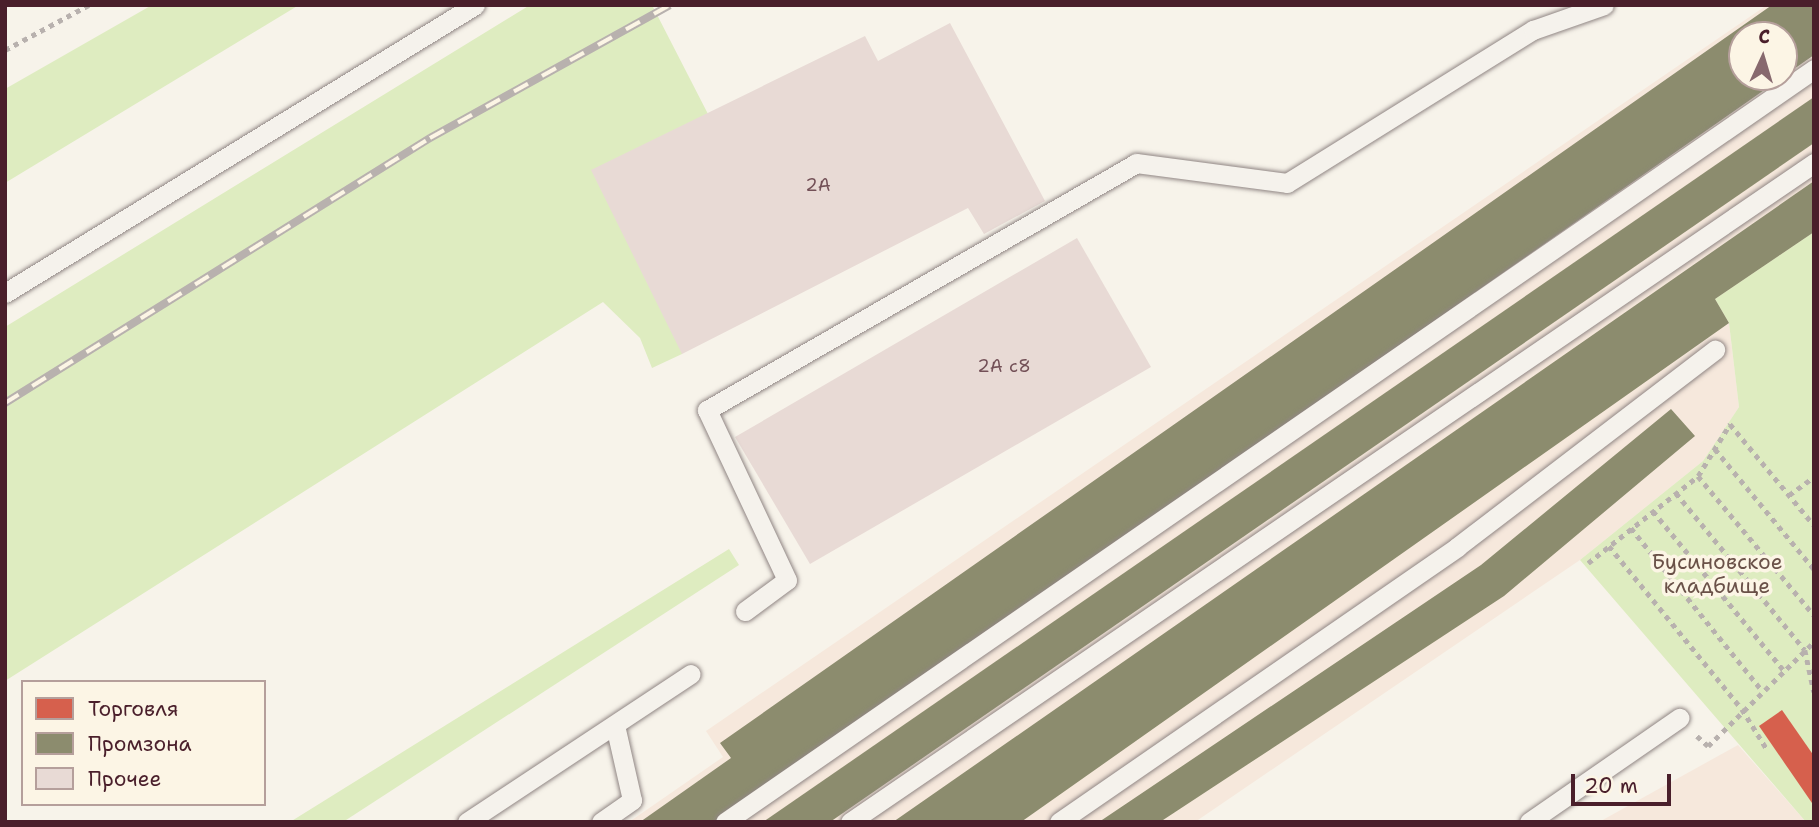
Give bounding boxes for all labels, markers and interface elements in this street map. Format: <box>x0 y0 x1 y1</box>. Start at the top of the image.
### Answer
north arrow <box>1728 21 1798 91</box>
text: С <box>1758 24 1771 49</box>
house number: 2А <box>805 174 831 196</box>
house number: 2А с8 <box>977 355 1031 377</box>
park label: Бусиновское кладбище <box>1651 549 1783 599</box>
legend <box>21 680 266 806</box>
text: Торговля <box>88 695 178 723</box>
text: Промзона <box>88 730 191 758</box>
scale bar <box>1574 760 1674 804</box>
text: Прочее <box>88 765 161 793</box>
text: 20 m <box>1584 772 1638 800</box>

